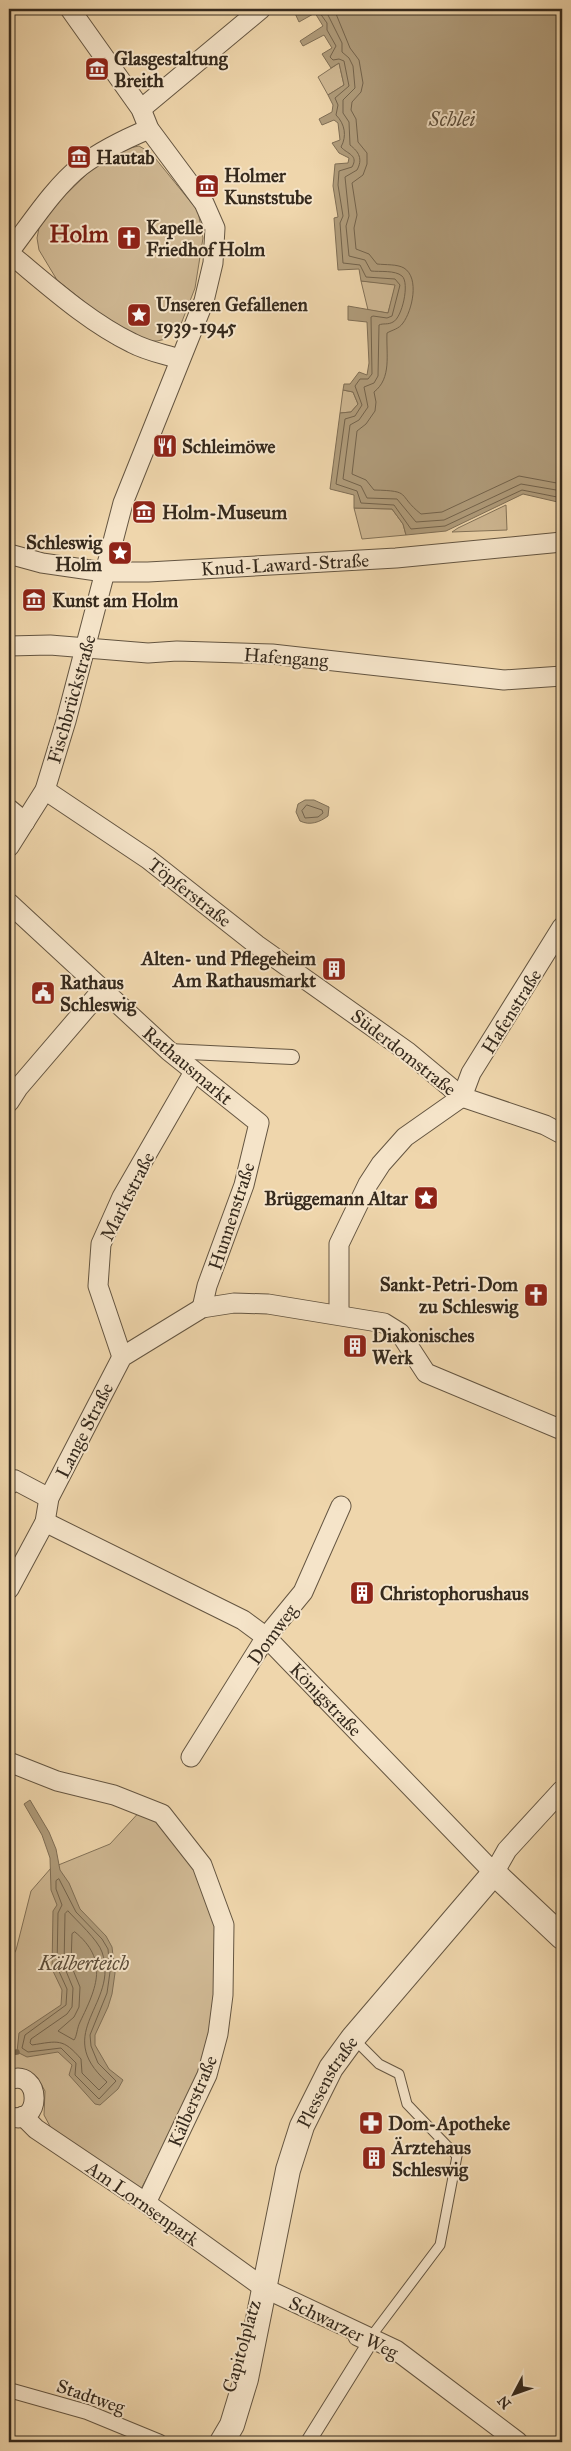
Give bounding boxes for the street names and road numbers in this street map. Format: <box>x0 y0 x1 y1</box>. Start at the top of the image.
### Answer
street label: Knud-Laward-Straße <box>200 549 370 580</box>
street label: Fischbrückstraße <box>42 632 101 766</box>
street label: Hafengang <box>243 643 329 673</box>
street label: Töpferstraße <box>143 853 236 932</box>
street label: Hafenstraße <box>476 965 547 1058</box>
street label: Süderdomstraße <box>346 1004 461 1101</box>
street label: Rathausmarkt <box>138 1021 237 1110</box>
street label: Marktstraße <box>95 1148 160 1245</box>
street label: Hunnenstraße <box>203 1159 260 1273</box>
street label: Lange Straße <box>51 1379 119 1482</box>
street label: Domweg <box>243 1599 303 1670</box>
street label: Königstraße <box>285 1658 367 1741</box>
street label: Plessenstraße <box>292 2031 363 2132</box>
street label: Kälberstraße <box>163 2052 222 2151</box>
street label: Am Lornsenpark <box>81 2155 204 2251</box>
street label: Schwarzer Weg <box>285 2291 402 2365</box>
street label: Capitolplatz <box>217 2297 266 2395</box>
street label: Stadtweg <box>53 2374 128 2420</box>

